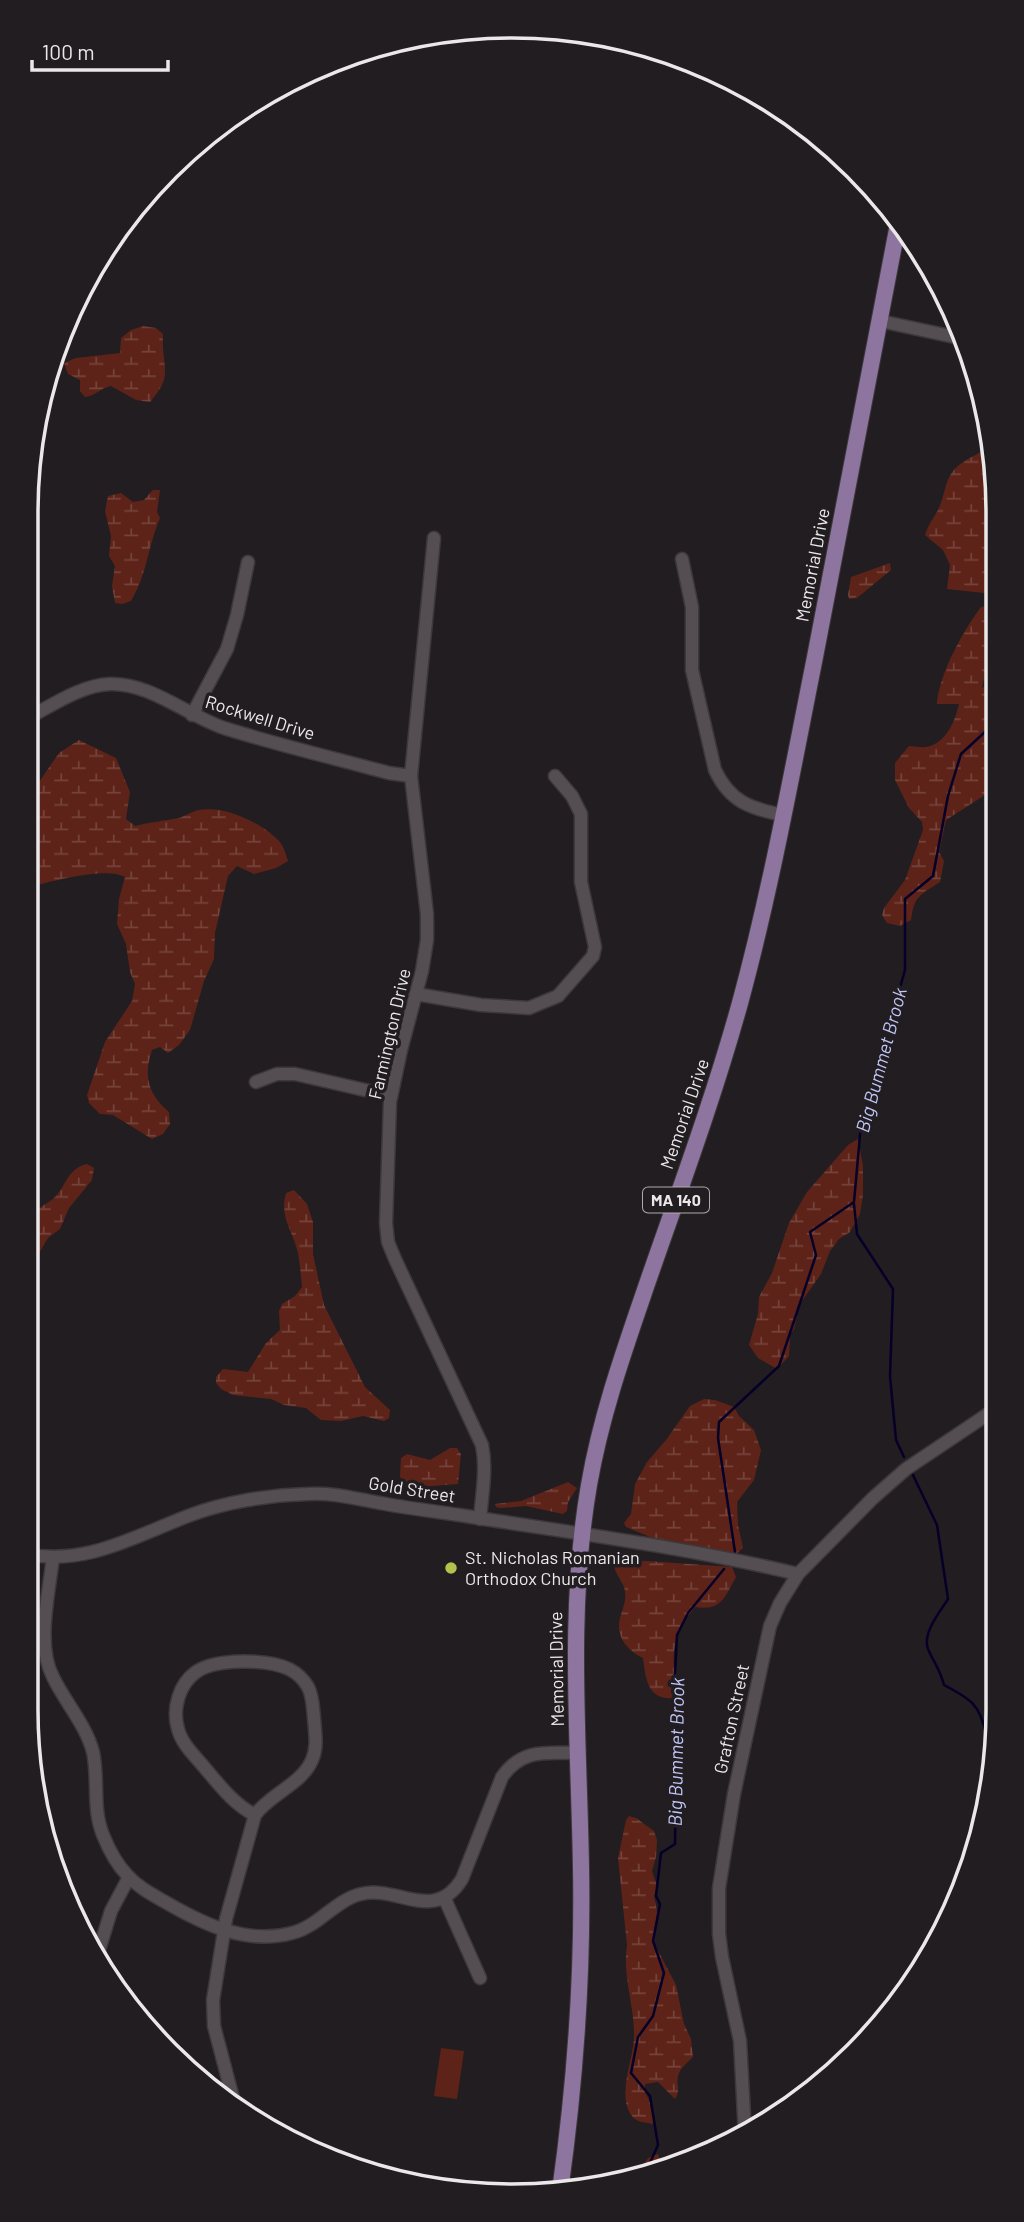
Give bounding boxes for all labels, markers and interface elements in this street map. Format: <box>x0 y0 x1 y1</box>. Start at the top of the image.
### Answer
scale bar <box>32 28 168 72</box>
text: 100 m <box>42 39 95 64</box>
street label: Memorial Drive <box>790 506 834 623</box>
street label: Rockwell Drive <box>203 690 318 744</box>
street label: Farmington Drive <box>363 966 415 1101</box>
water label: Big Bummet Brook <box>850 984 911 1135</box>
street label: Memorial Drive <box>655 1056 713 1172</box>
road number: MA 140 <box>643 1188 709 1212</box>
street label: Gold Street <box>367 1471 457 1507</box>
place label: St. Nicholas Romanian Orthodox Church <box>465 1546 640 1589</box>
marker: St. Nicholas Romanian Orthodox Church <box>443 1560 459 1576</box>
street label: Memorial Drive <box>544 1611 568 1727</box>
street label: Grafton Street <box>709 1662 753 1776</box>
water label: Big Bummet Brook <box>663 1677 688 1827</box>

